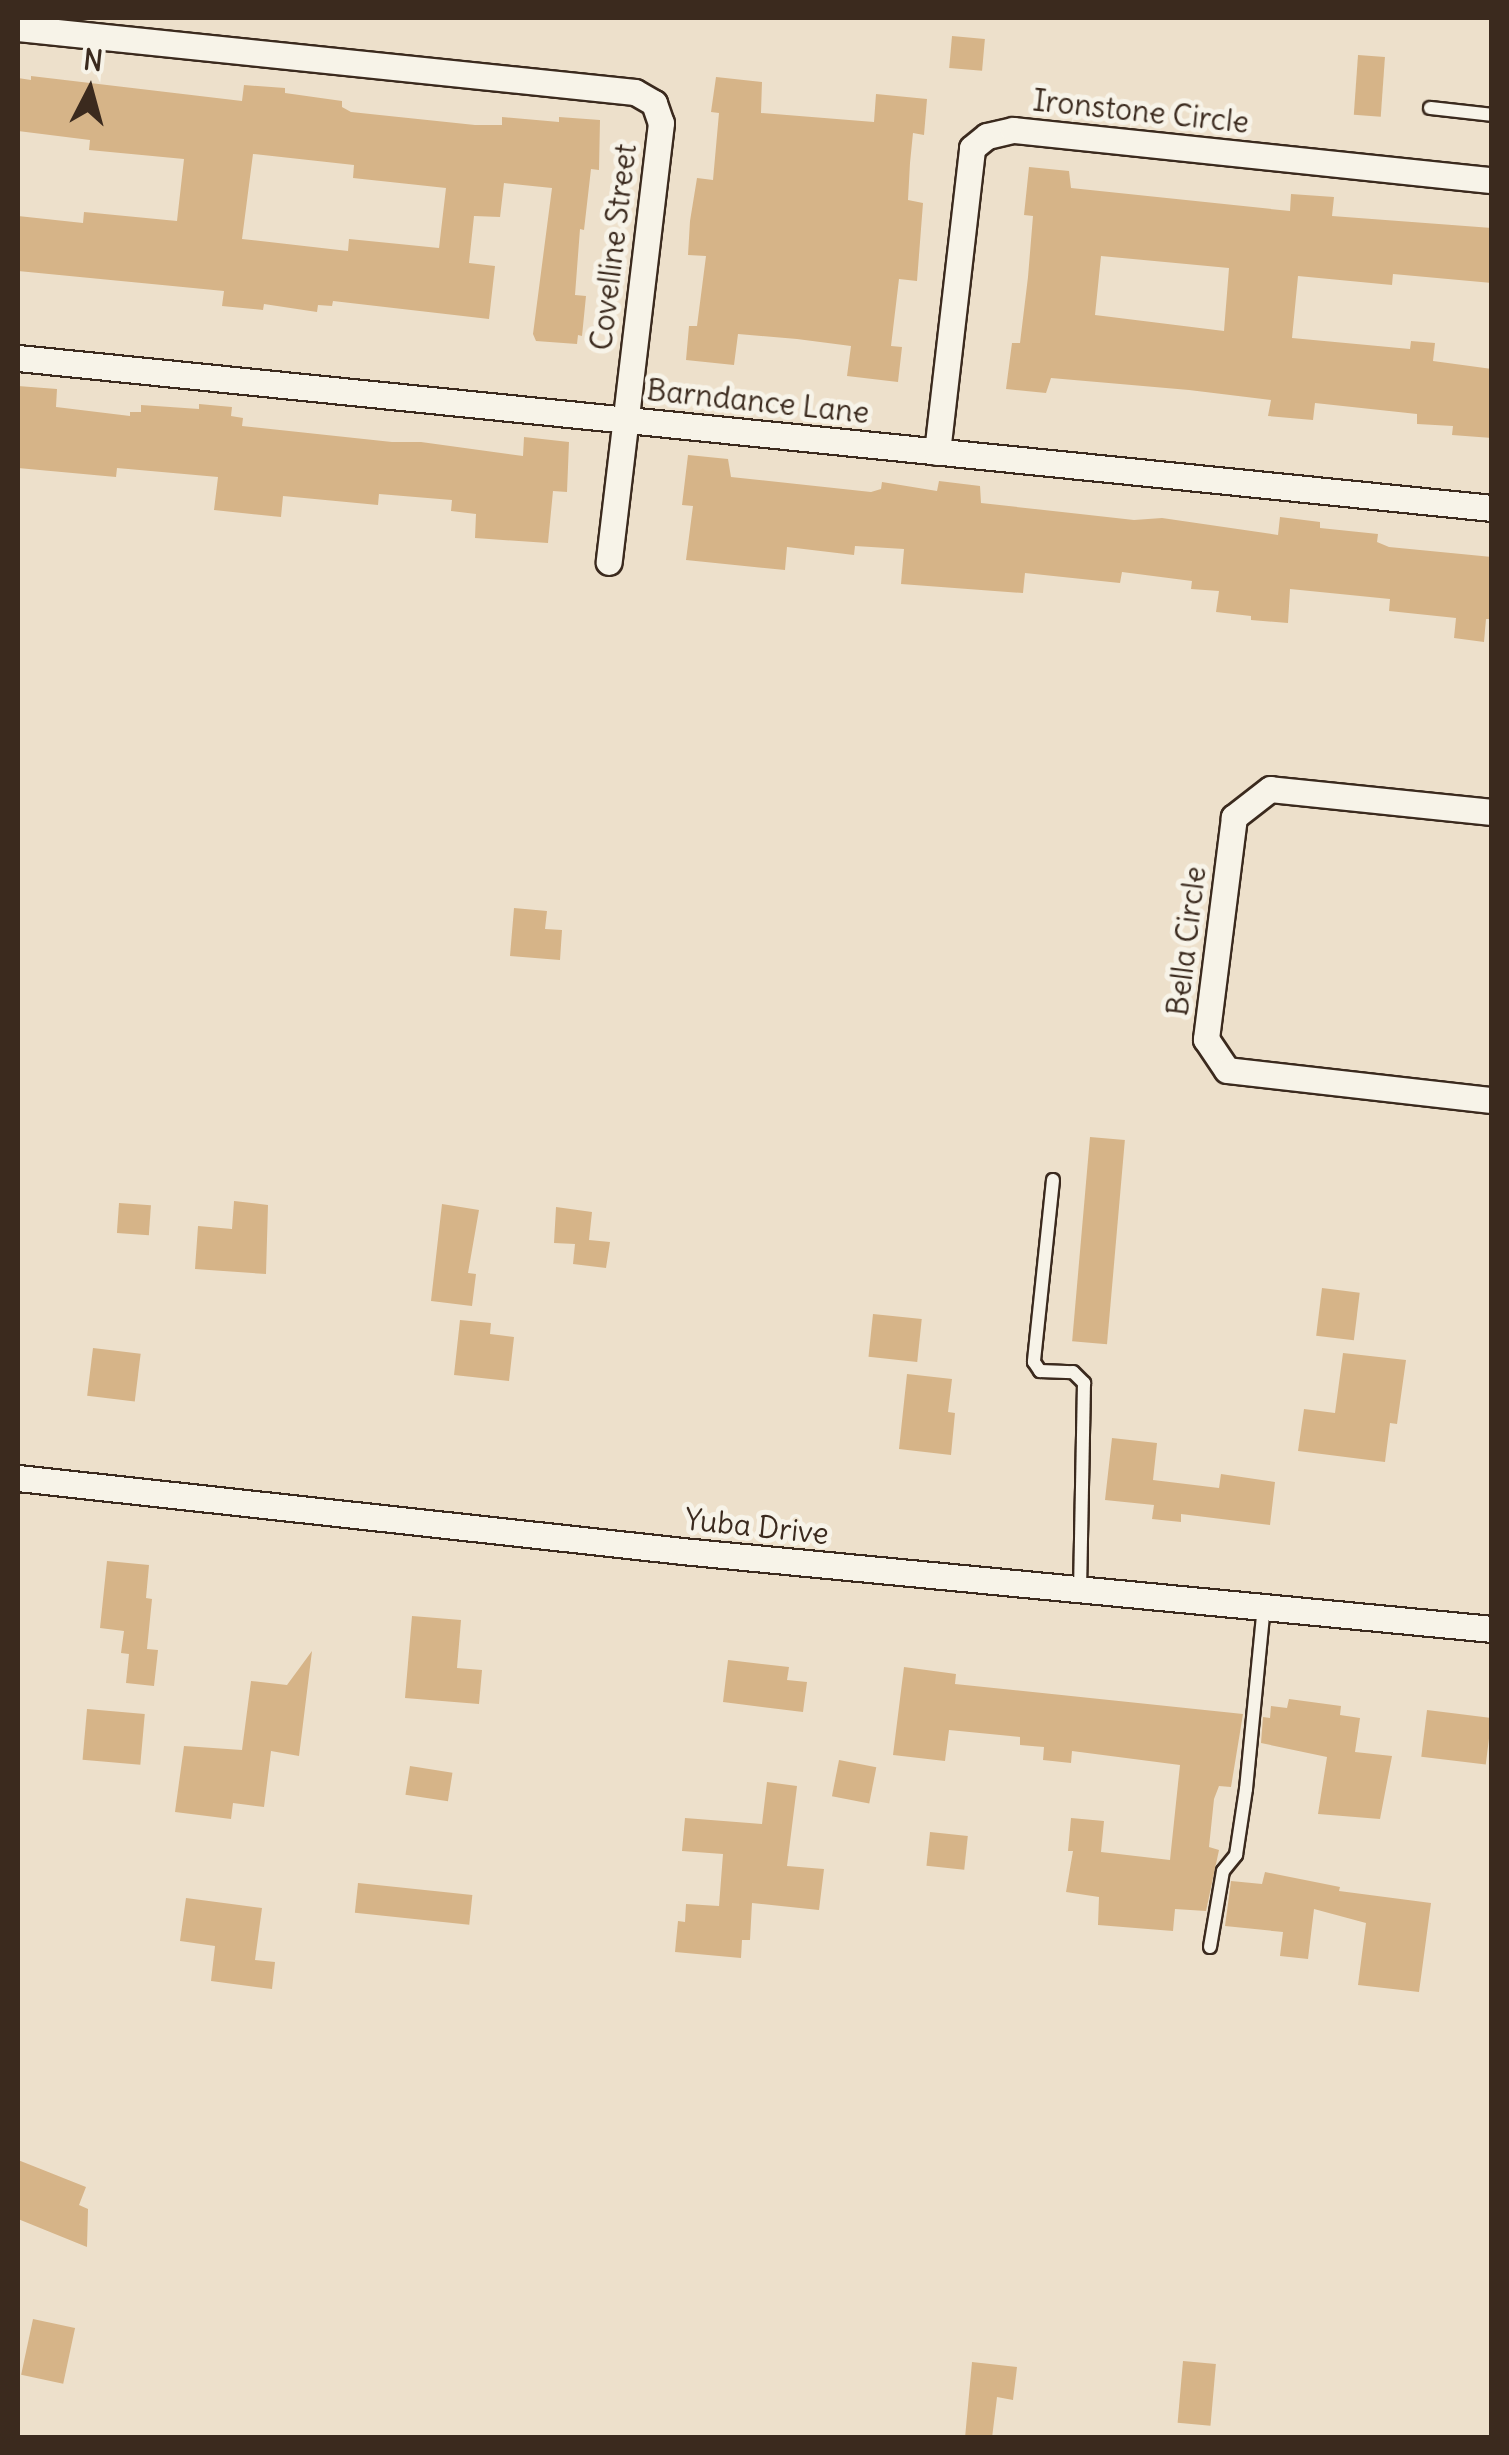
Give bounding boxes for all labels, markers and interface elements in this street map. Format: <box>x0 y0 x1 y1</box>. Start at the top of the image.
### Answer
north arrow <box>40 40 140 140</box>
text: N <box>82 41 105 79</box>
street label: Ironstone Circle <box>1031 82 1251 140</box>
street label: Covelline Street <box>582 142 644 352</box>
street label: Barndance Lane <box>645 371 871 431</box>
street label: Bella Circle <box>1159 864 1213 1018</box>
street label: Yuba Drive <box>683 1501 831 1551</box>

